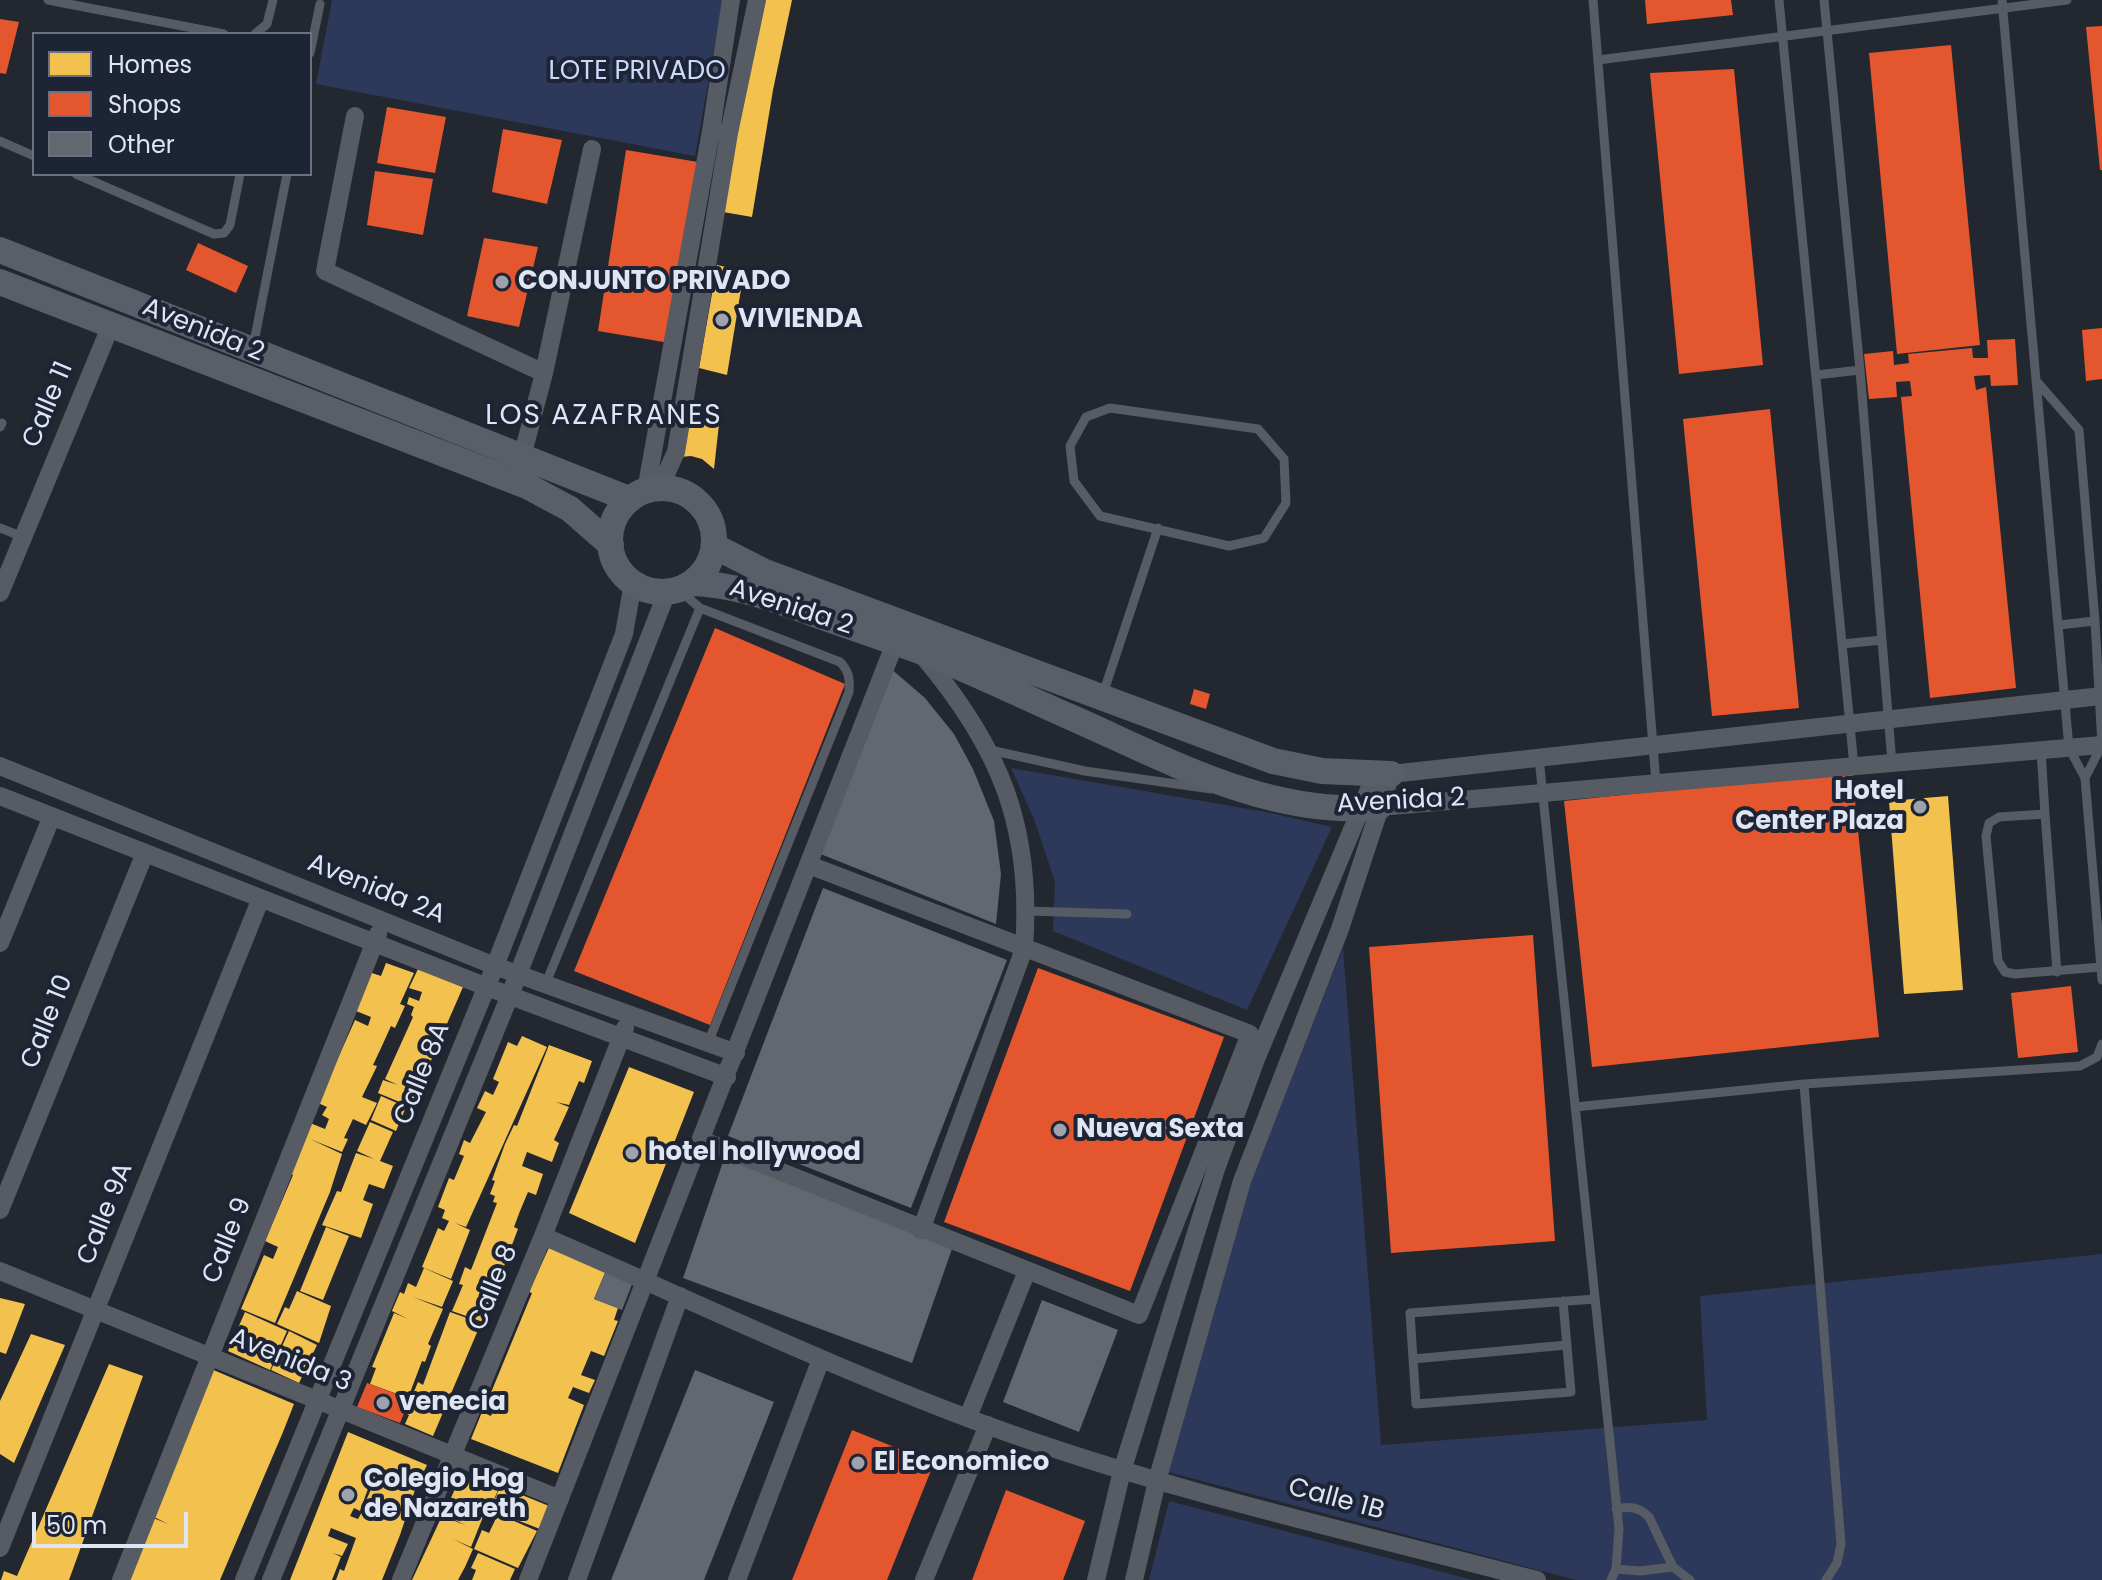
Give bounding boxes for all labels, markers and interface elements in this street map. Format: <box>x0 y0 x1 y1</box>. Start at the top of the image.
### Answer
legend <box>32 32 312 176</box>
text: Homes <box>108 48 192 81</box>
park label: LOTE PRIVADO <box>548 56 726 88</box>
text: Shops <box>108 88 182 121</box>
text: Other <box>108 128 175 161</box>
place label: CONJUNTO PRIVADO <box>518 266 790 298</box>
marker: CONJUNTO PRIVADO <box>493 273 511 291</box>
street label: Avenida 2 <box>138 293 268 369</box>
place label: VIVIENDA <box>738 304 863 336</box>
marker: VIVIENDA <box>713 311 731 329</box>
street label: Calle 11 <box>17 357 81 453</box>
district label: LOS AZAFRANES <box>485 400 723 434</box>
street label: Avenida 2 <box>725 573 857 643</box>
place label: Hotel Center Plaza <box>1735 776 1904 838</box>
street label: Avenida 2 <box>1336 783 1466 821</box>
marker: Hotel Center Plaza <box>1911 798 1929 816</box>
street label: Avenida 2A <box>303 848 449 932</box>
street label: Calle 10 <box>15 971 81 1073</box>
street label: Calle 8A <box>388 1018 458 1130</box>
place label: Nueva Sexta <box>1076 1114 1244 1146</box>
marker: Nueva Sexta <box>1051 1121 1069 1139</box>
place label: hotel hollywood <box>648 1137 861 1169</box>
marker: hotel hollywood <box>623 1144 641 1162</box>
street label: Calle 9A <box>71 1158 141 1270</box>
street label: Calle 9 <box>197 1193 259 1289</box>
street label: Calle 8 <box>463 1240 525 1336</box>
street label: Avenida 3 <box>225 1322 355 1400</box>
place label: venecia <box>399 1387 506 1419</box>
marker: venecia <box>374 1394 392 1412</box>
place label: El Economico <box>874 1447 1049 1479</box>
marker: El Economico <box>849 1454 867 1472</box>
place label: Colegio Hog de Nazareth <box>364 1464 526 1526</box>
street label: Calle 1B <box>1285 1472 1387 1528</box>
marker: Colegio Hog de Nazareth <box>339 1486 357 1504</box>
scale bar <box>36 1496 192 1546</box>
text: 50 m <box>46 1509 107 1542</box>

